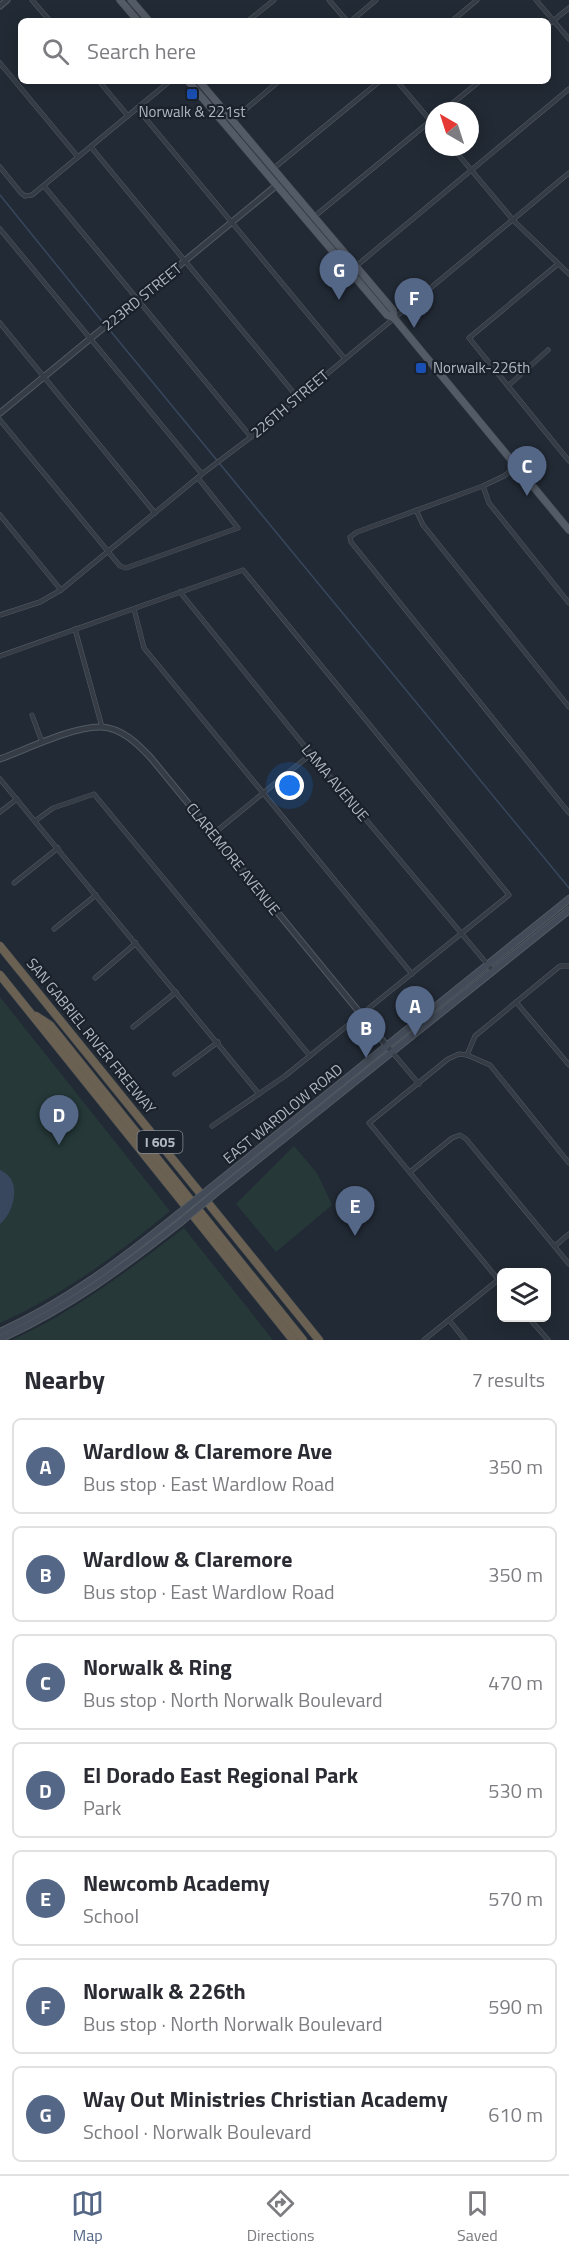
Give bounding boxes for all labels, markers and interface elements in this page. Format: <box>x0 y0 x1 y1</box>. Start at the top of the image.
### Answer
search box <box>18 18 551 84</box>
text: Search here <box>87 34 196 68</box>
icon: search <box>39 35 72 68</box>
marker: Norwalk & 221st <box>185 87 199 101</box>
place label: Norwalk & 221st <box>138 100 246 123</box>
north arrow <box>425 102 479 156</box>
pin: G <box>320 250 358 300</box>
street label: 223RD STREET <box>97 257 187 336</box>
pin: F <box>394 278 434 328</box>
place label: Norwalk-226th <box>433 356 530 379</box>
marker: Norwalk-226th <box>414 361 428 375</box>
street label: 226TH STREET <box>245 364 334 443</box>
pin: C <box>508 446 546 496</box>
street label: LAMA AVENUE <box>296 739 375 826</box>
your location <box>275 771 304 800</box>
street label: CLAREMORE AVENUE <box>181 798 286 920</box>
street label: SAN GABRIEL RIVER FREEWAY <box>21 953 162 1119</box>
pin: A <box>396 986 434 1036</box>
pin: B <box>346 1008 386 1058</box>
street label: EAST WARDLOW ROAD <box>218 1058 347 1169</box>
pin: D <box>40 1096 78 1145</box>
road number: I 605 <box>138 1131 182 1153</box>
pin: E <box>336 1186 374 1236</box>
map controls <box>497 1268 551 1322</box>
button: layers <box>497 1268 551 1322</box>
text: Nearby <box>24 1360 105 1399</box>
text: 7 results <box>472 1364 545 1395</box>
text: Wardlow & Claremore Ave <box>83 1434 332 1468</box>
text: A <box>39 1451 52 1482</box>
text: 350 m <box>488 1451 543 1482</box>
text: Bus stop · East Wardlow Road <box>83 1468 335 1499</box>
text: Wardlow & Claremore <box>83 1542 292 1576</box>
text: B <box>39 1559 52 1590</box>
text: 350 m <box>488 1559 543 1590</box>
text: Bus stop · East Wardlow Road <box>83 1576 335 1607</box>
text: Norwalk & Ring <box>83 1650 232 1684</box>
text: C <box>40 1667 51 1698</box>
text: 470 m <box>488 1667 543 1698</box>
text: Bus stop · North Norwalk Boulevard <box>83 1684 383 1715</box>
text: El Dorado East Regional Park <box>83 1758 358 1792</box>
text: D <box>39 1775 52 1806</box>
text: 530 m <box>488 1775 543 1806</box>
text: Park <box>83 1792 121 1823</box>
text: Newcomb Academy <box>83 1866 270 1900</box>
text: E <box>40 1883 51 1914</box>
text: 570 m <box>488 1883 543 1914</box>
text: School <box>83 1900 139 1931</box>
text: Norwalk & 226th <box>83 1974 246 2008</box>
text: F <box>40 1991 51 2022</box>
text: 590 m <box>488 1991 543 2022</box>
text: Bus stop · North Norwalk Boulevard <box>83 2008 383 2039</box>
text: Way Out Ministries Christian Academy <box>83 2082 448 2116</box>
text: G <box>39 2099 52 2130</box>
text: 610 m <box>488 2099 543 2130</box>
text: School · Norwalk Boulevard <box>83 2116 312 2147</box>
tab: Map <box>71 2187 104 2247</box>
tab: Directions <box>247 2187 315 2247</box>
tab: Saved <box>457 2187 498 2247</box>

